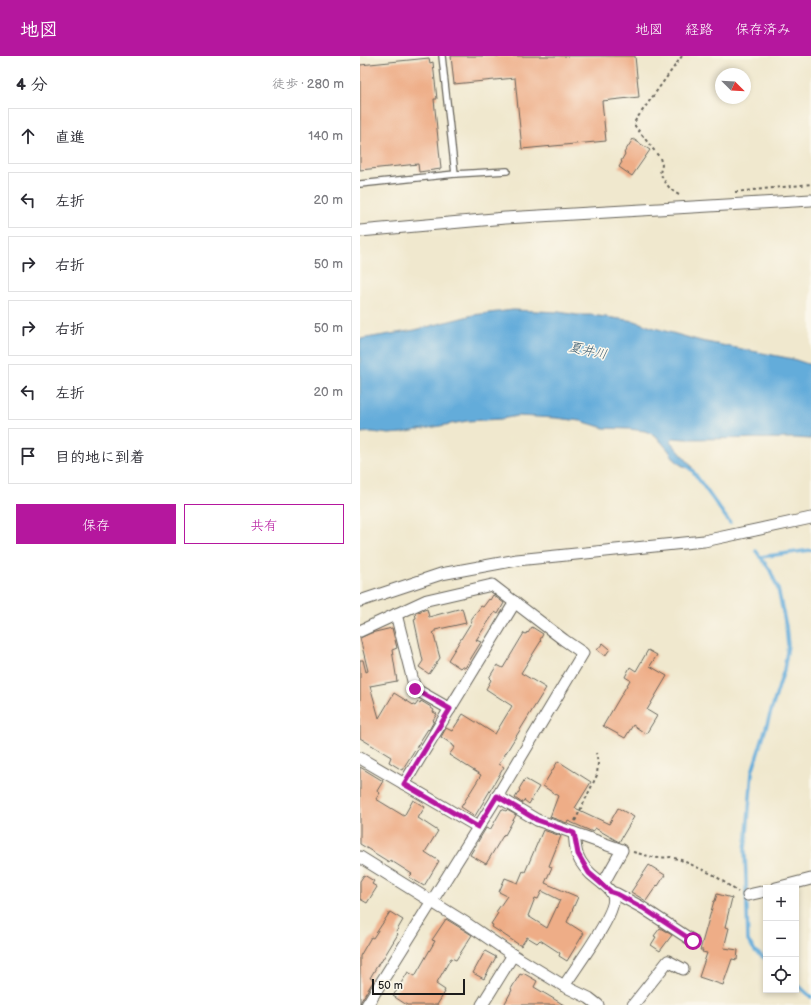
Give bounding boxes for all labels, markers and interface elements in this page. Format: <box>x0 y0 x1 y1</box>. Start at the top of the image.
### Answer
text: 地図 <box>20 19 58 42</box>
text: 地図 <box>635 21 663 38</box>
text: 経路 <box>685 21 713 38</box>
text: 保存済み <box>735 21 791 38</box>
north arrow <box>715 68 751 104</box>
text: 4 分 <box>16 75 48 95</box>
text: 徒歩 · 280 m <box>272 76 344 92</box>
icon: ahead <box>17 125 39 147</box>
text: 直進 <box>55 128 85 147</box>
text: 140 m <box>308 128 343 144</box>
icon: left <box>17 189 39 211</box>
text: 左折 <box>55 192 85 211</box>
text: 20 m <box>313 192 343 208</box>
icon: right <box>17 253 39 275</box>
text: 右折 <box>55 256 85 275</box>
text: 50 m <box>314 256 343 272</box>
icon: right <box>17 317 39 339</box>
text: 右折 <box>55 320 85 339</box>
text: 50 m <box>314 320 343 336</box>
water label: 夏井川 <box>567 339 609 363</box>
icon: left <box>17 381 39 403</box>
text: 左折 <box>55 384 85 403</box>
text: 20 m <box>313 384 343 400</box>
icon: arrive <box>17 445 39 467</box>
text: 目的地に到着 <box>55 448 145 467</box>
button: 保存 <box>16 504 176 544</box>
button: 共有 <box>184 504 344 544</box>
route end <box>406 680 424 698</box>
map controls <box>763 885 799 993</box>
button: + <box>763 885 799 921</box>
button: − <box>763 921 799 957</box>
route start <box>684 932 702 950</box>
button: locate <box>763 957 799 993</box>
scale bar <box>372 977 465 996</box>
text: 50 m <box>378 979 403 992</box>

